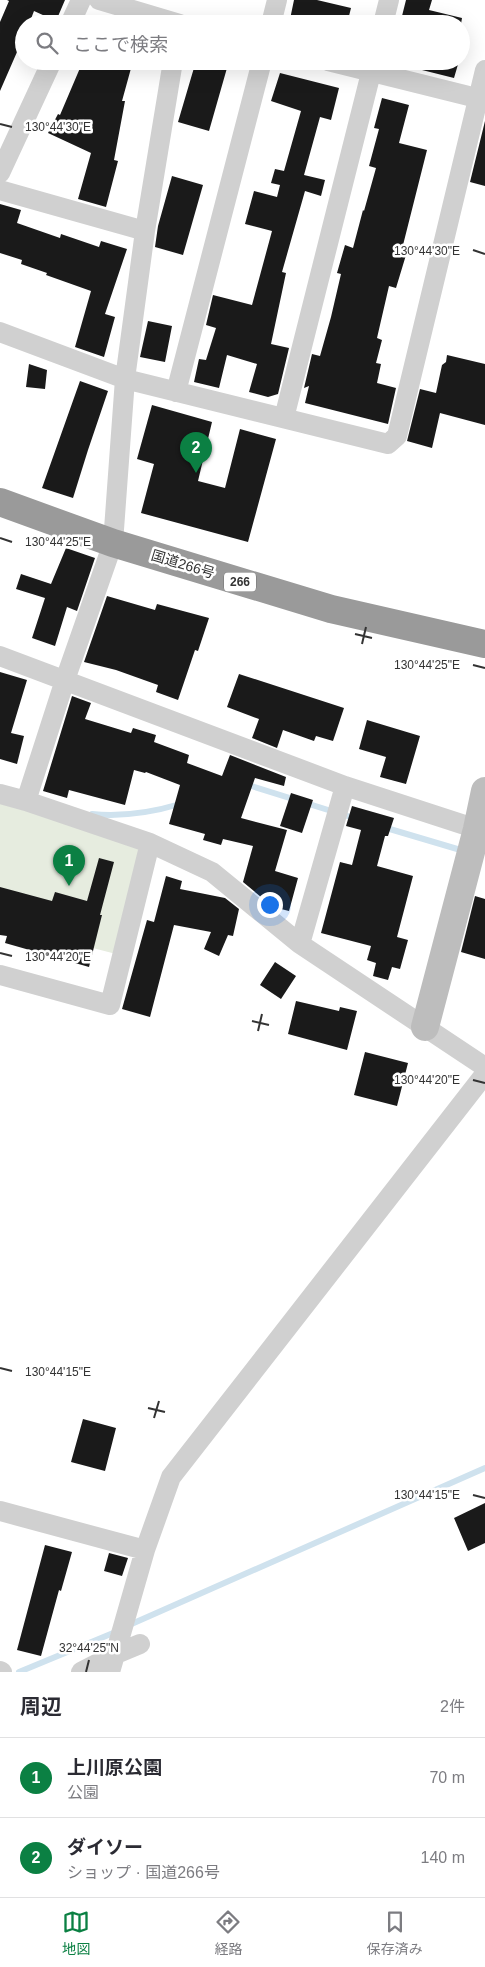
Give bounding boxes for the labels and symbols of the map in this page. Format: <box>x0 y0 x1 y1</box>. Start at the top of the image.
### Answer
text: 130°44'30"E <box>25 120 91 134</box>
text: 130°44'30"E <box>394 244 460 258</box>
pin: 2 <box>180 432 212 473</box>
text: 130°44'25"E <box>25 535 91 549</box>
street label: 国道266号 <box>149 547 217 581</box>
road number: 266 <box>224 572 256 592</box>
text: 130°44'25"E <box>394 658 460 672</box>
pin: 1 <box>53 845 85 886</box>
your location <box>257 892 283 918</box>
text: 130°44'20"E <box>25 950 91 964</box>
text: 130°44'20"E <box>394 1073 460 1087</box>
text: 130°44'15"E <box>25 1365 91 1379</box>
text: 130°44'15"E <box>394 1488 460 1502</box>
text: 32°44'25"N <box>59 1641 119 1655</box>

